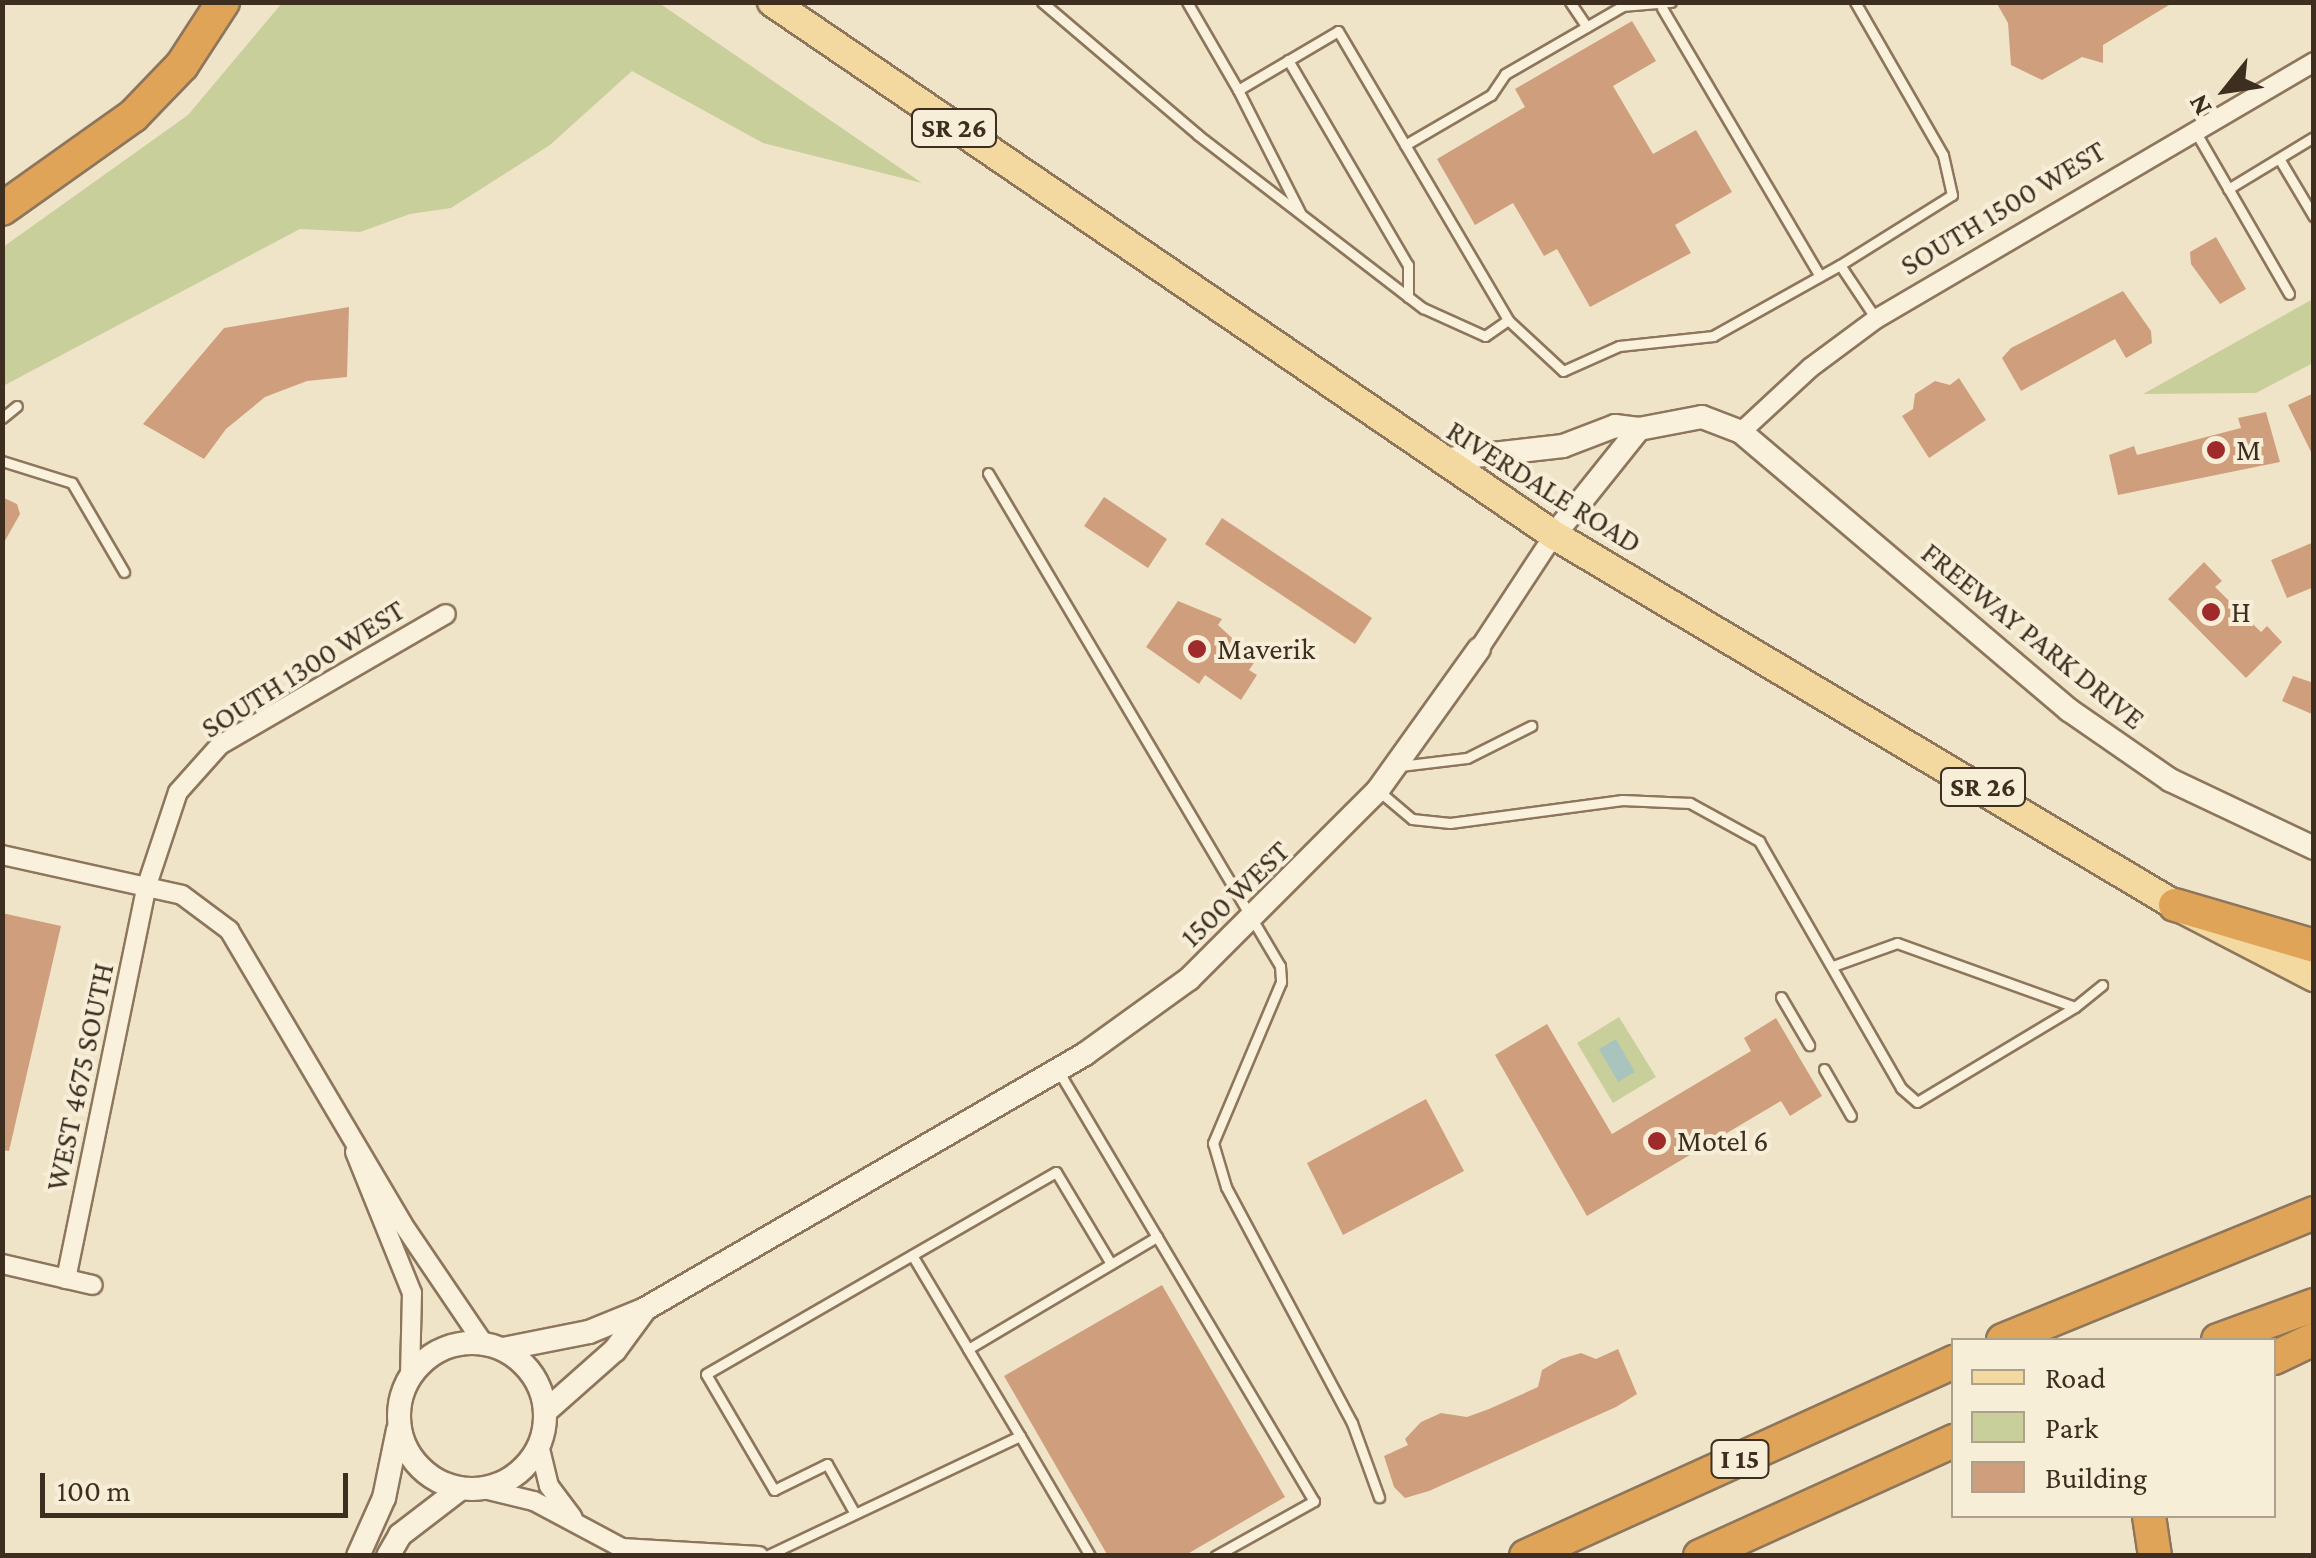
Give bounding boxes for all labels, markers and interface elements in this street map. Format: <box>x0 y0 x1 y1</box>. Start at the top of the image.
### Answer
north arrow <box>2176 40 2276 140</box>
text: N <box>2181 89 2218 121</box>
road number: SR 26 <box>909 105 999 151</box>
street label: SOUTH 1500 WEST <box>1894 133 2112 283</box>
street label: RIVERDALE ROAD <box>1440 413 1648 561</box>
place label: M <box>2236 432 2261 468</box>
marker: M <box>2205 439 2227 461</box>
street label: FREEWAY PARK DRIVE <box>1914 535 2152 737</box>
street label: SOUTH 1300 WEST <box>195 592 411 746</box>
place label: H <box>2231 594 2251 630</box>
marker: H <box>2200 601 2222 623</box>
place label: Maverik <box>1217 631 1315 667</box>
marker: Maverik <box>1186 638 1208 660</box>
road number: SR 26 <box>1938 764 2028 810</box>
street label: 1500 WEST <box>1173 833 1297 955</box>
street label: WEST 4675 SOUTH <box>38 960 122 1194</box>
place label: Motel 6 <box>1677 1123 1768 1159</box>
marker: Motel 6 <box>1646 1130 1668 1152</box>
legend <box>1951 1338 2276 1518</box>
text: Road <box>2045 1361 2106 1394</box>
text: Park <box>2045 1411 2098 1444</box>
road number: I 15 <box>1710 1436 1770 1482</box>
scale bar <box>45 1453 352 1515</box>
text: Building <box>2045 1461 2147 1494</box>
text: 100 m <box>57 1474 131 1507</box>

